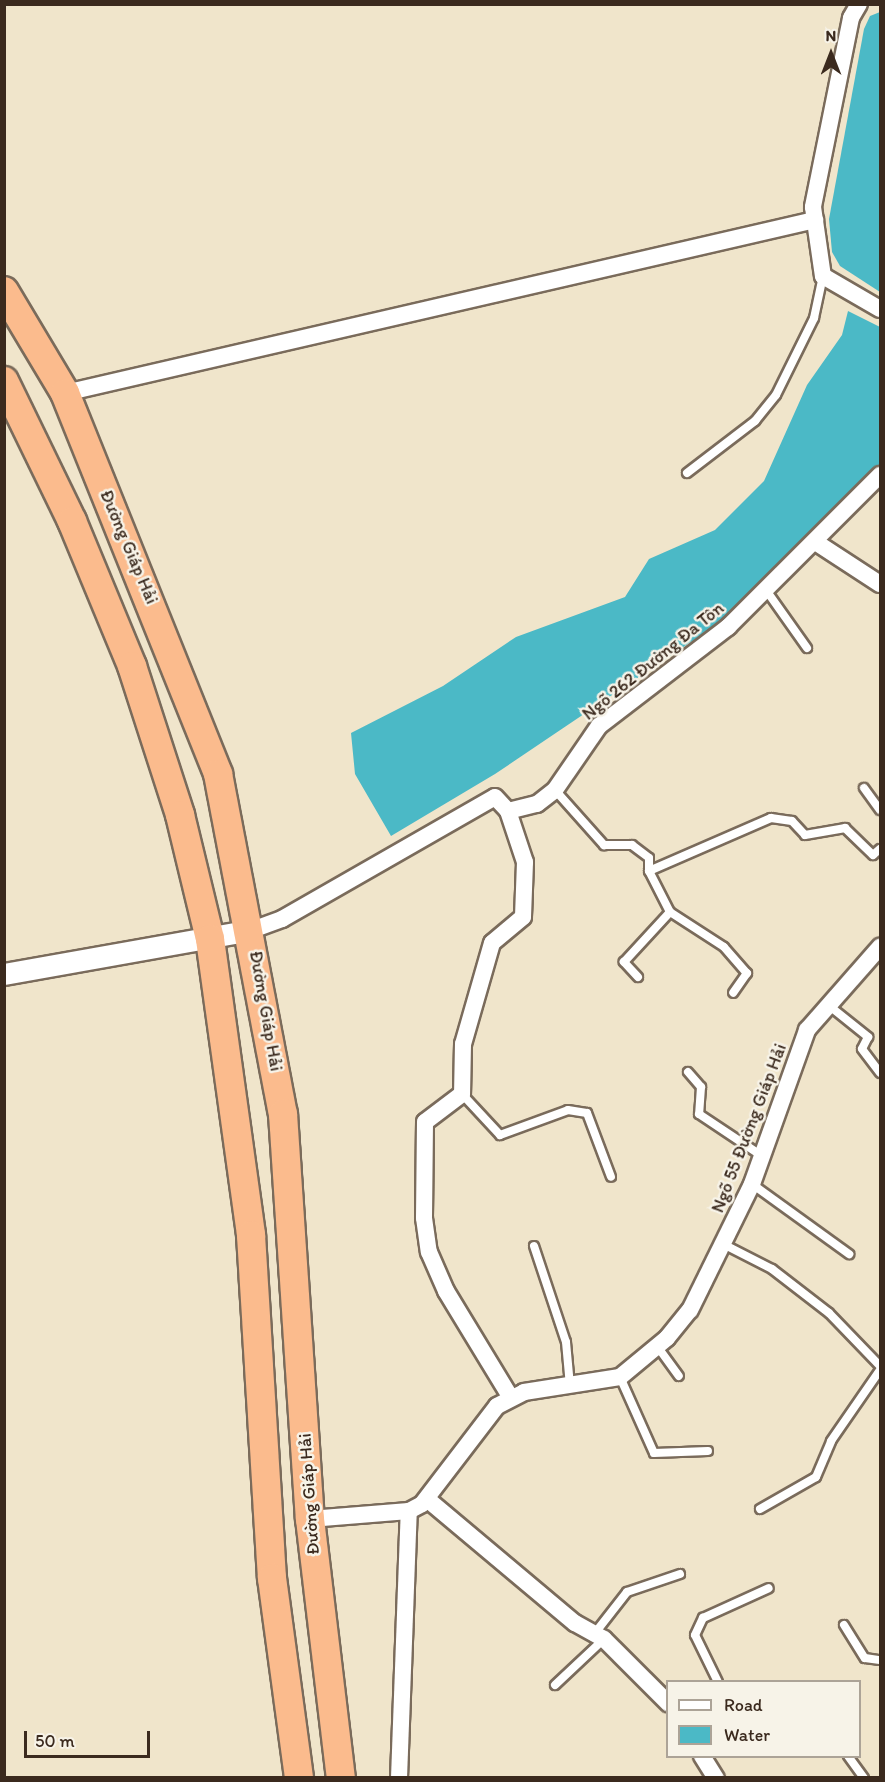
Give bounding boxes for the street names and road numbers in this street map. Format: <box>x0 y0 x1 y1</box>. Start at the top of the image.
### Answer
street label: Đường Giáp Hải <box>95 487 163 607</box>
street label: Ngõ 262 Đường Đa Tôn <box>578 597 728 725</box>
street label: Đường Giáp Hải <box>245 949 287 1073</box>
street label: Ngõ 55 Đường Giáp Hải <box>707 1040 791 1216</box>
street label: Đường Giáp Hải <box>294 1432 324 1556</box>

